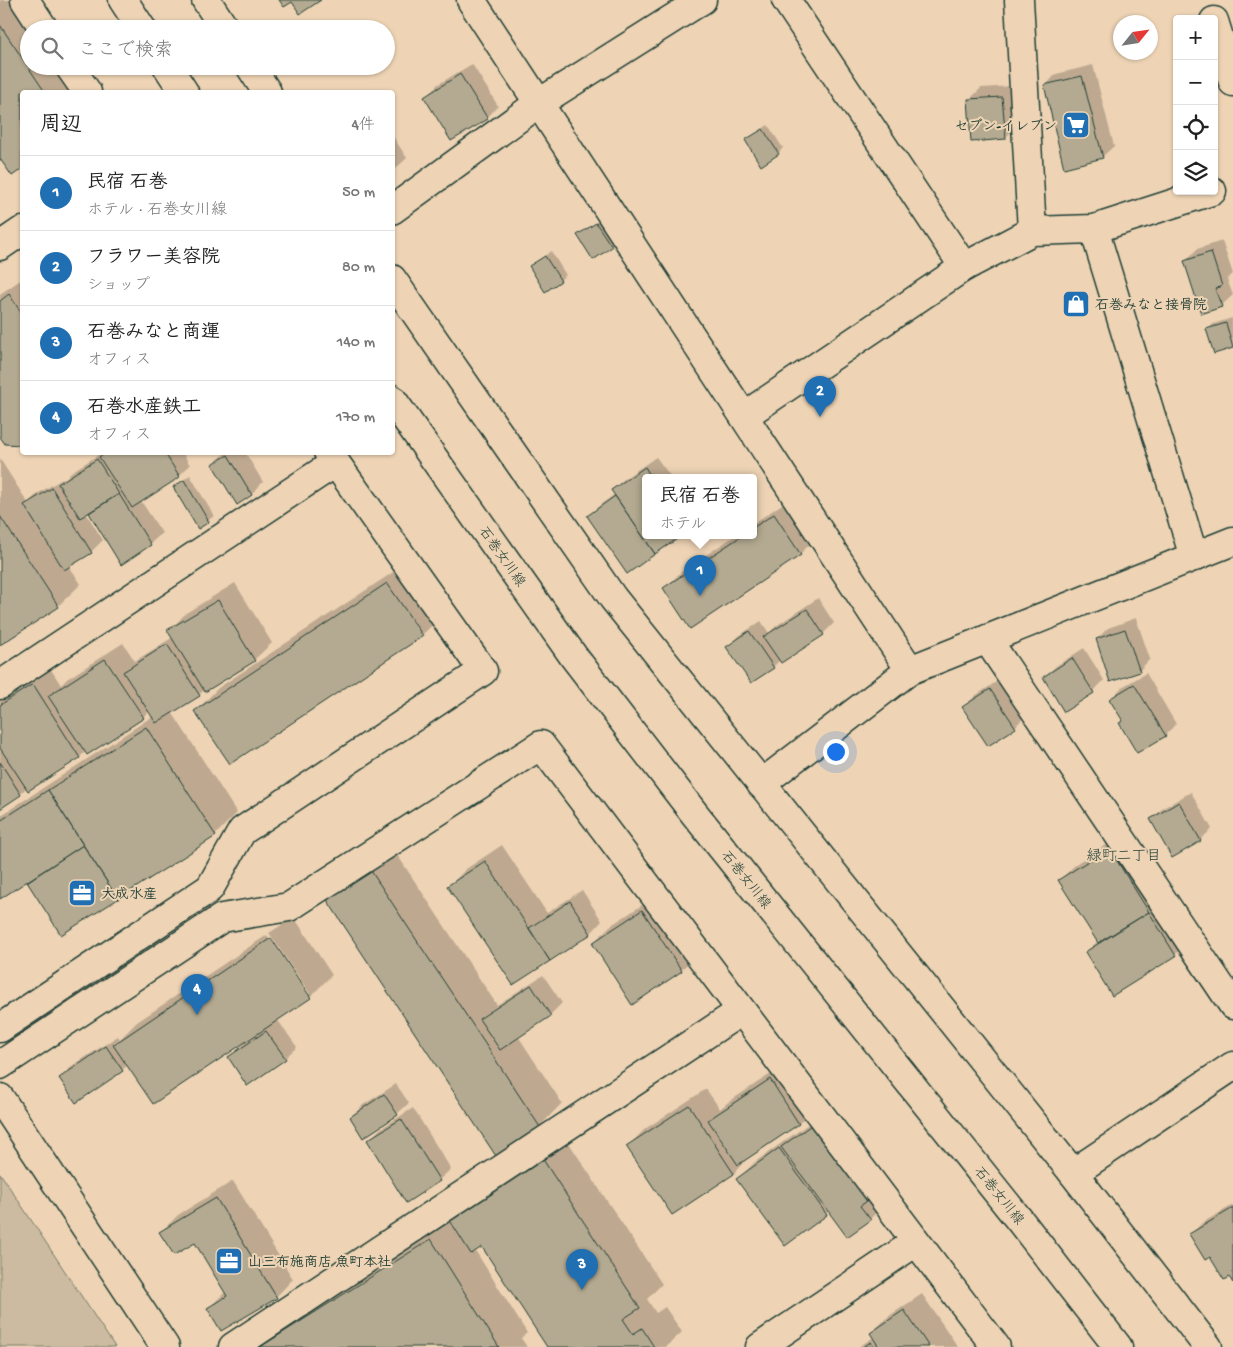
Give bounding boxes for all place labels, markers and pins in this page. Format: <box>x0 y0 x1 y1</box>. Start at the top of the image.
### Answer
supermarket icon: セブン-イレブン <box>1061 110 1091 140</box>
place label: セブン-イレブン <box>955 118 1057 136</box>
shop icon: 石巻みなと接骨院 <box>1061 289 1091 319</box>
place label: 石巻みなと接骨院 <box>1095 297 1207 315</box>
pin: 2 <box>804 376 836 417</box>
pin: 1 <box>684 555 716 596</box>
office icon: 大成水産 <box>67 878 97 908</box>
place label: 大成水産 <box>101 886 157 904</box>
pin: 4 <box>181 974 213 1015</box>
office icon: 山三布施商店 魚町本社 <box>214 1246 244 1276</box>
pin: 3 <box>566 1249 598 1290</box>
place label: 山三布施商店 魚町本社 <box>248 1254 391 1272</box>

